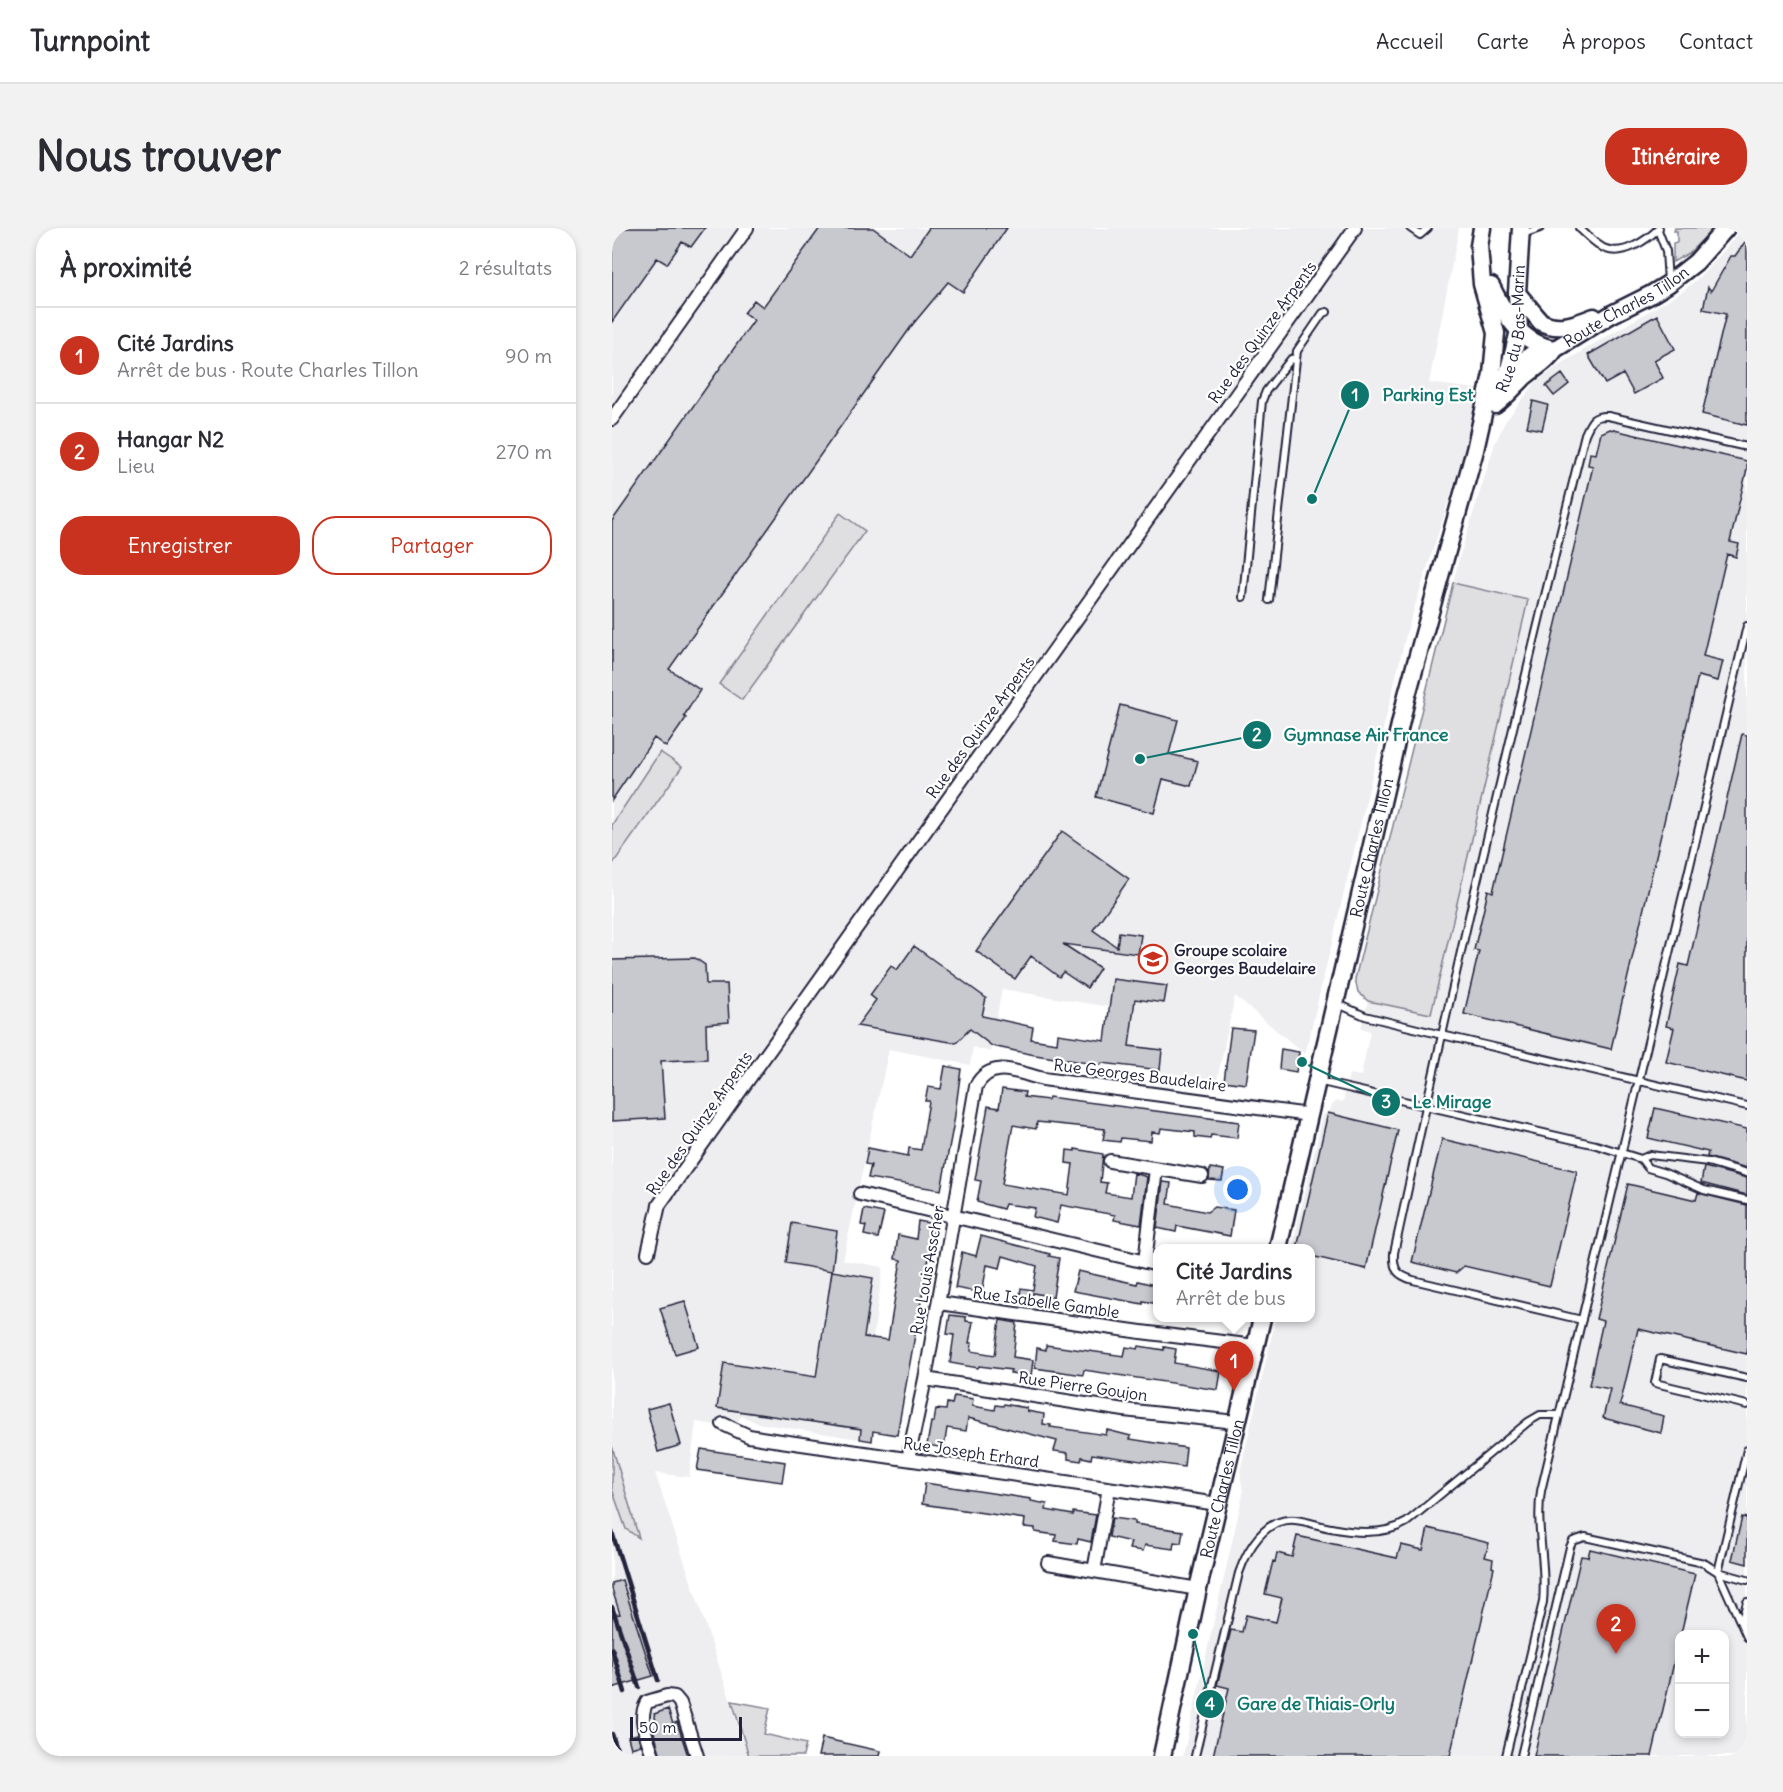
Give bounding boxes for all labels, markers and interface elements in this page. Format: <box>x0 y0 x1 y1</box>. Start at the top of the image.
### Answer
text: Turnpoint <box>30 23 150 59</box>
text: Accueil <box>1376 28 1444 55</box>
text: Carte <box>1477 28 1529 55</box>
text: À propos <box>1562 28 1646 55</box>
text: Contact <box>1679 28 1753 55</box>
button: Itinéraire <box>1605 128 1747 185</box>
text: Nous trouver <box>36 130 281 182</box>
text: À proximité <box>60 251 192 284</box>
text: 2 résultats <box>459 255 552 280</box>
street label: Rue des Quinze Arpents <box>1204 257 1320 407</box>
street label: Route Charles Tillon <box>1560 262 1693 351</box>
street label: Rue du Bas-Marin <box>1491 264 1529 395</box>
text: Cité Jardins <box>117 329 234 357</box>
text: 1 <box>76 343 83 368</box>
text: 90 m <box>505 343 552 368</box>
text: Arrêt de bus · Route Charles Tillon <box>117 357 418 382</box>
callout: Parking Est <box>1340 377 1485 413</box>
text: 1 <box>1351 383 1359 406</box>
text: Parking Est <box>1383 383 1474 406</box>
text: Hangar N2 <box>117 425 224 453</box>
text: 2 <box>74 439 85 464</box>
text: 270 m <box>496 439 552 464</box>
text: Lieu <box>117 453 155 478</box>
button: Enregistrer <box>60 516 300 575</box>
button: Partager <box>312 516 552 575</box>
street label: Rue des Quinze Arpents <box>922 652 1038 802</box>
callout: Gymnase Air France <box>1242 717 1460 753</box>
text: 2 <box>1252 723 1262 746</box>
text: Gymnase Air France <box>1284 723 1449 746</box>
street label: Route Charles Tillon <box>1345 776 1397 919</box>
place label: Groupe scolaire Georges Baudelaire <box>1174 940 1316 979</box>
school or university icon: Groupe scolaire Georges Baudelaire <box>1137 943 1169 975</box>
street label: Rue des Quinze Arpents <box>642 1047 756 1199</box>
street label: Rue Georges Baudelaire <box>1053 1054 1227 1096</box>
callout: Le Mirage <box>1371 1084 1504 1120</box>
text: 3 <box>1381 1090 1391 1113</box>
text: Le Mirage <box>1413 1090 1492 1113</box>
your location <box>1223 1175 1252 1204</box>
street label: Rue Louis Asscher <box>906 1203 948 1336</box>
popup <box>1153 1244 1315 1322</box>
text: Cité Jardins <box>1176 1257 1292 1285</box>
street label: Rue Isabelle Gamble <box>971 1282 1121 1322</box>
text: Arrêt de bus <box>1176 1285 1286 1310</box>
pin: 1 <box>1214 1342 1254 1391</box>
street label: Rue Pierre Goujon <box>1017 1367 1149 1405</box>
street label: Route Charles Tillon <box>1196 1417 1248 1560</box>
street label: Rue Joseph Erhard <box>902 1433 1040 1471</box>
pin: 2 <box>1596 1604 1636 1654</box>
map controls <box>1675 1630 1729 1738</box>
button: + <box>1675 1630 1729 1684</box>
button: − <box>1675 1684 1729 1738</box>
callout: Gare de Thiais-Orly <box>1195 1686 1407 1722</box>
text: 4 <box>1205 1692 1216 1715</box>
text: Gare de Thiais-Orly <box>1237 1692 1395 1715</box>
scale bar <box>630 1714 742 1742</box>
text: 50 m <box>639 1717 677 1737</box>

